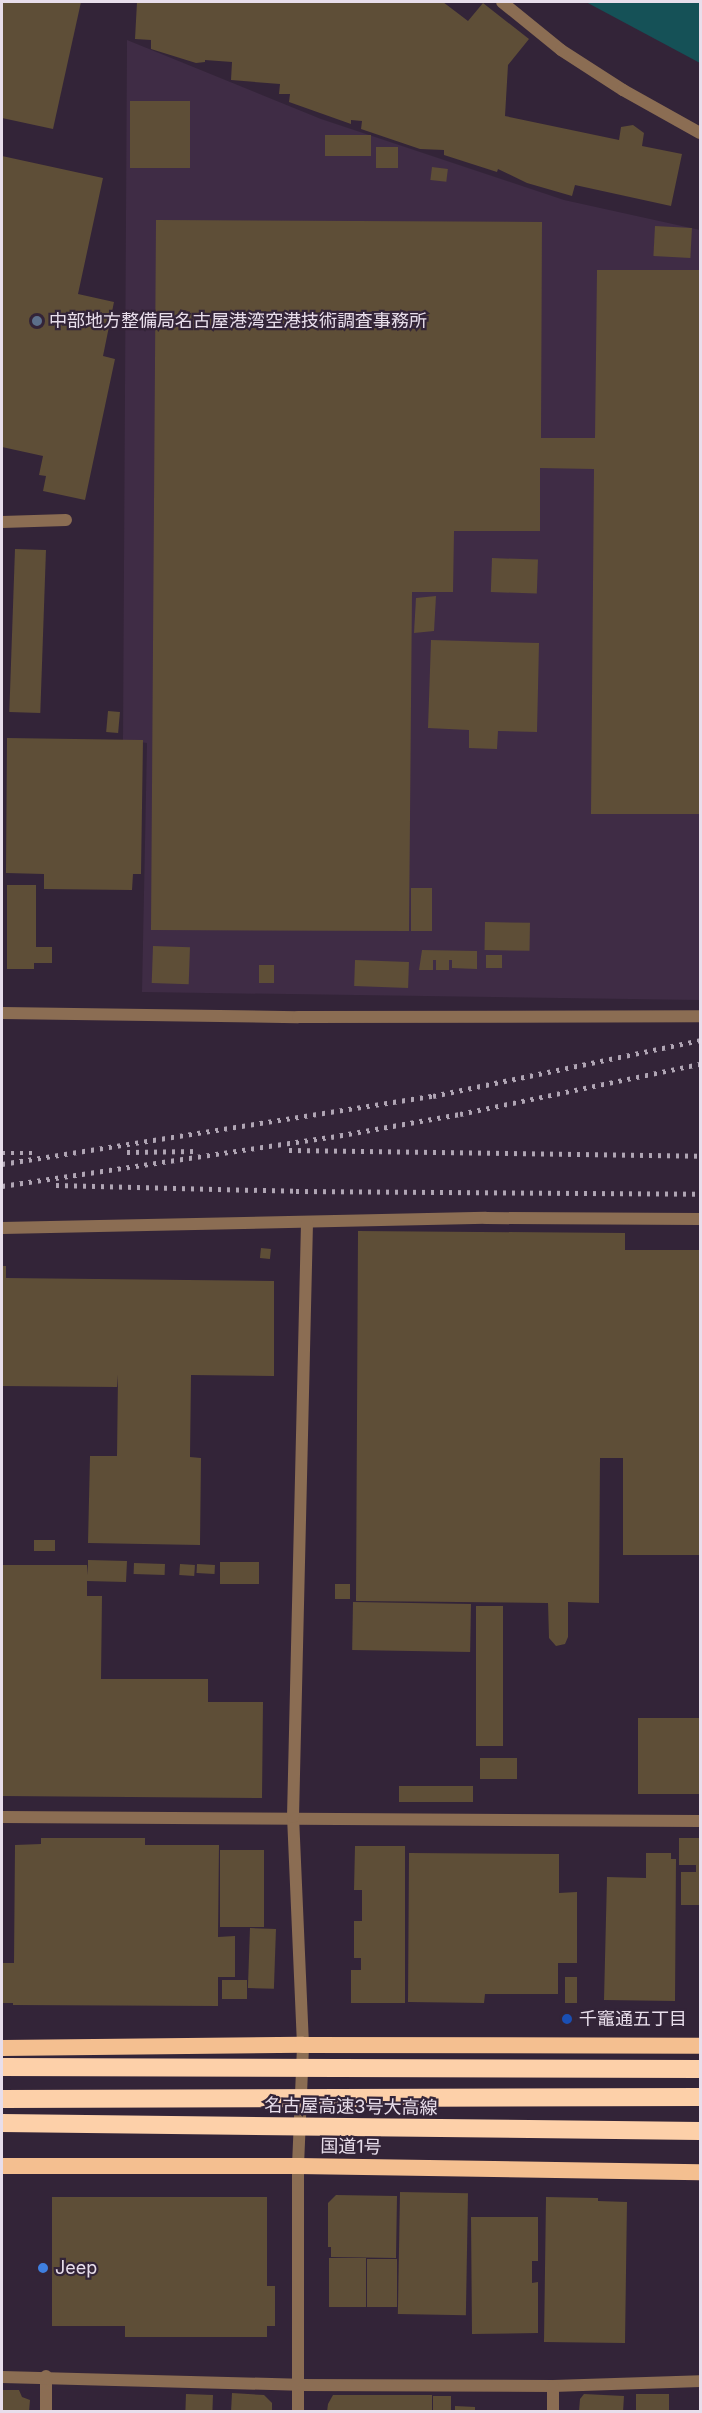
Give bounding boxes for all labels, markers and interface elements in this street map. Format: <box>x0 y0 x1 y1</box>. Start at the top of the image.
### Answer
place label: 中部地方整備局名古屋港湾空港技術調査事務所 <box>49 310 427 332</box>
marker: 中部地方整備局名古屋港湾空港技術調査事務所 <box>30 314 44 328</box>
place label: 千竈通五丁目 <box>579 2008 687 2030</box>
marker: 千竈通五丁目 <box>560 2012 574 2026</box>
street label: 名古屋高速3号大高線 <box>264 2095 438 2119</box>
street label: 国道1号 <box>320 2136 382 2158</box>
place label: Jeep <box>55 2257 97 2279</box>
marker: Jeep <box>36 2261 50 2275</box>

